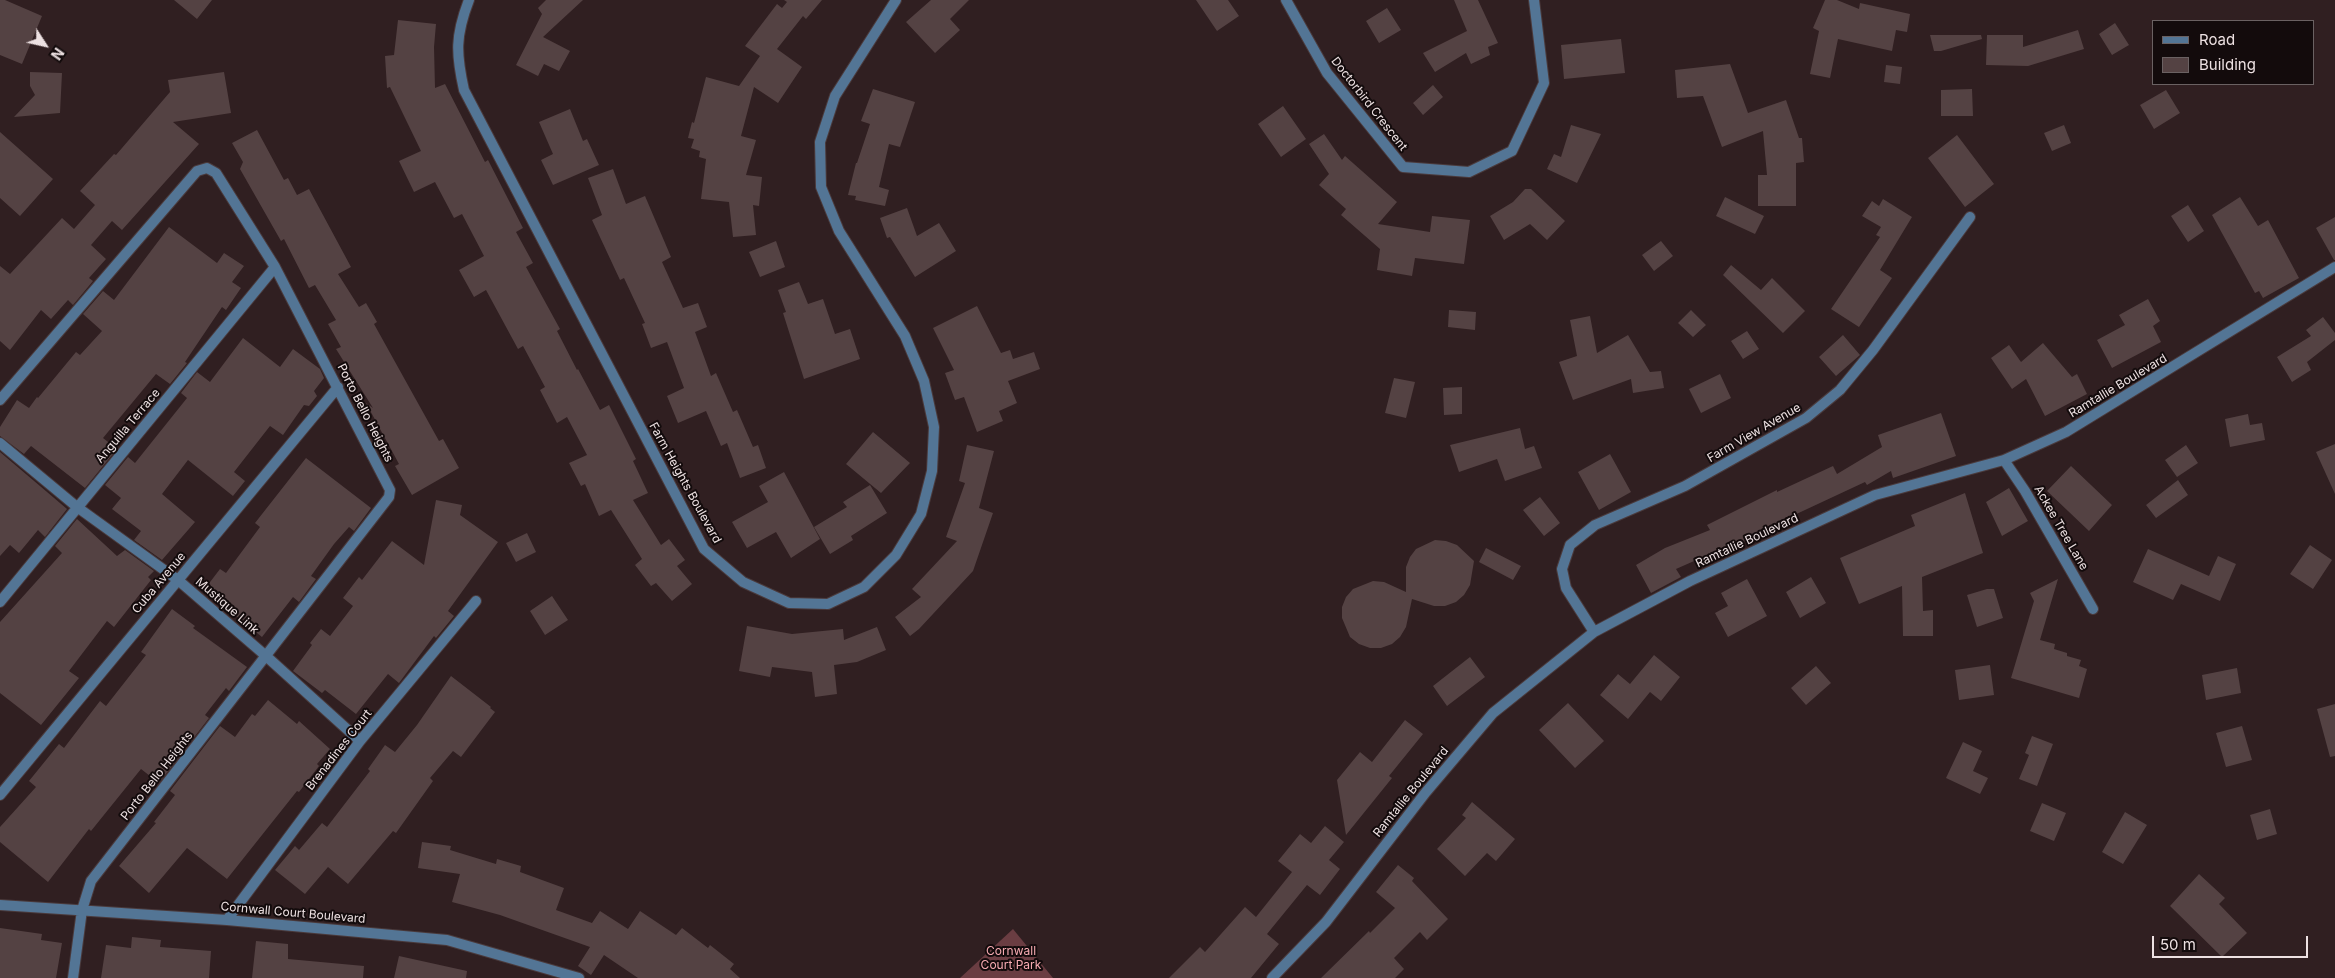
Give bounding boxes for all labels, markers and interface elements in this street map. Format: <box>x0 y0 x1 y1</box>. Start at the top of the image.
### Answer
north arrow <box>20 20 70 70</box>
legend <box>2152 20 2315 85</box>
text: Road <box>2199 30 2235 49</box>
text: N <box>48 45 68 63</box>
street label: Doctorbird Crescent <box>1328 54 1410 154</box>
text: Building <box>2199 55 2256 74</box>
street label: Ramtallie Boulevard <box>2066 351 2170 421</box>
street label: Porto Bello Heights <box>334 361 396 465</box>
street label: Anguilla Terrace <box>93 386 163 466</box>
street label: Farm View Avenue <box>1705 400 1803 466</box>
street label: Farm Heights Boulevard <box>646 420 724 546</box>
street label: Ackee Tree Lane <box>2031 483 2091 573</box>
street label: Ramtallie Boulevard <box>1693 511 1801 571</box>
street label: Cuba Avenue <box>129 549 189 617</box>
street label: Mustique Link <box>192 575 262 637</box>
street label: Brenadines Court <box>303 707 375 793</box>
street label: Porto Bello Heights <box>118 729 196 823</box>
street label: Ramtallie Boulevard <box>1370 744 1452 840</box>
street label: Cornwall Court Boulevard <box>220 899 366 927</box>
scale bar <box>2155 926 2311 958</box>
text: 50 m <box>2160 935 2196 954</box>
park label: Cornwall Court Park <box>981 944 1041 972</box>

